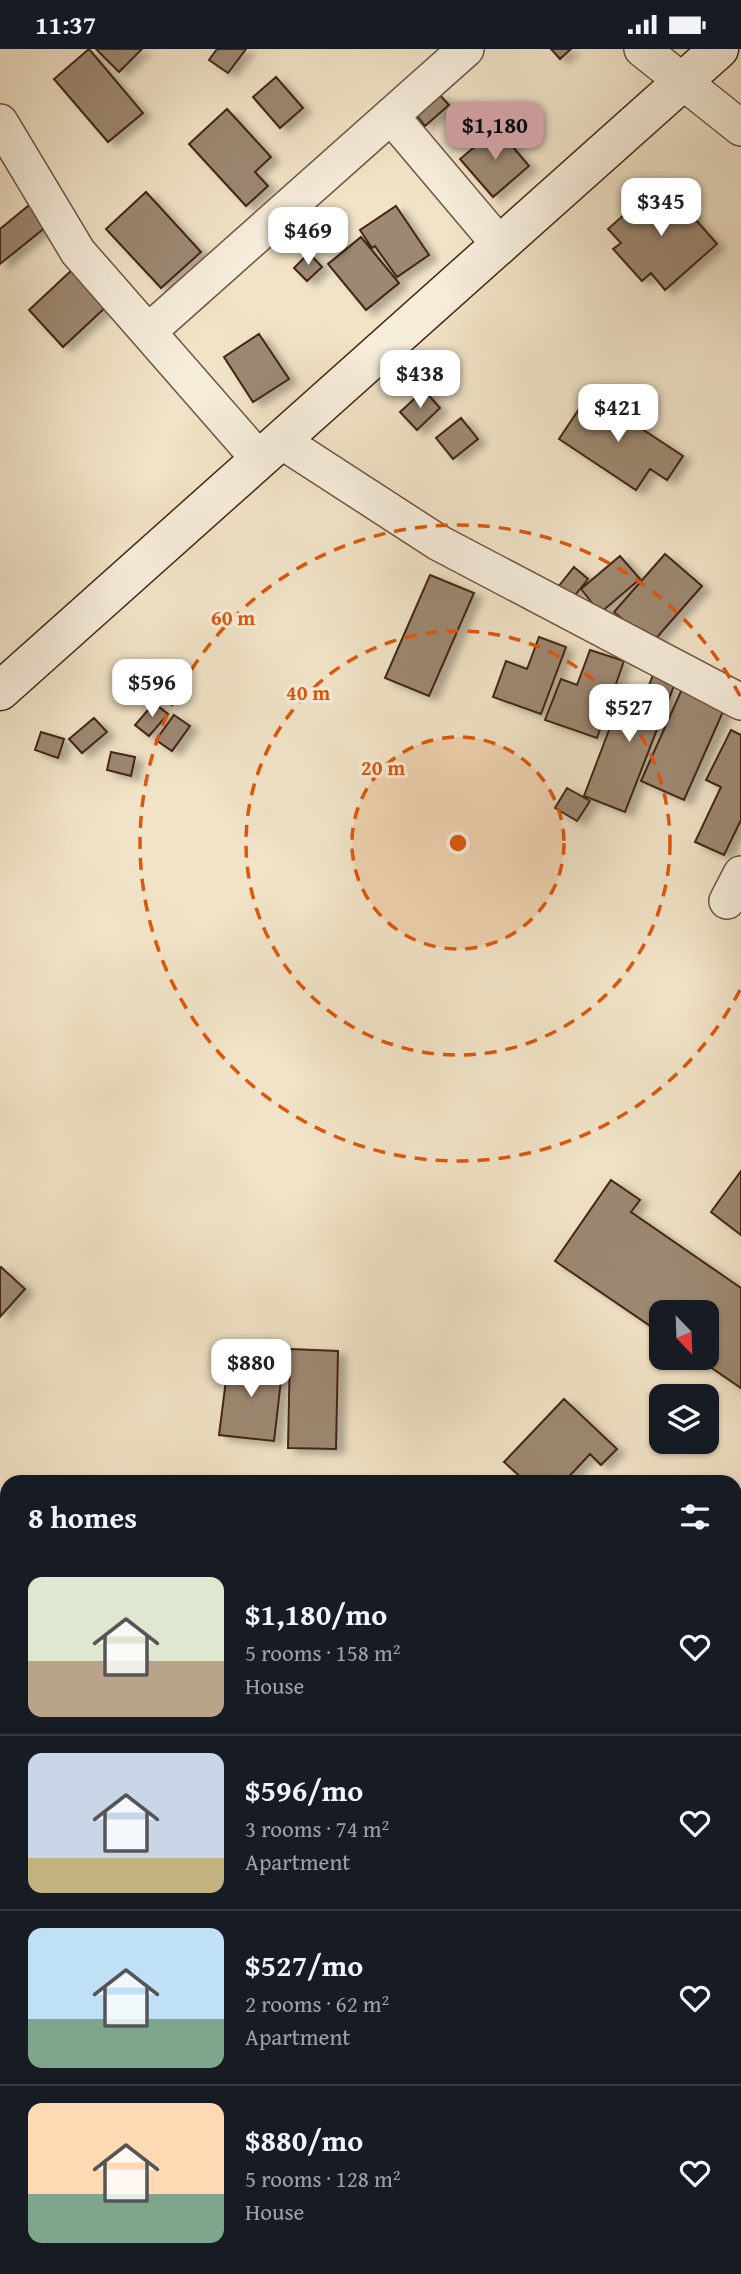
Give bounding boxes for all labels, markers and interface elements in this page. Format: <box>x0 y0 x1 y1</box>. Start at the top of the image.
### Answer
text: 11:37 <box>35 5 96 44</box>
pin: $1,180 <box>438 103 552 162</box>
text: $1,180 <box>462 108 528 141</box>
pin: $345 <box>620 179 702 238</box>
text: $345 <box>637 184 685 217</box>
pin: $469 <box>267 207 349 267</box>
text: $469 <box>284 213 332 246</box>
pin: $438 <box>379 351 461 410</box>
text: $438 <box>396 356 444 389</box>
pin: $421 <box>577 385 659 444</box>
text: $421 <box>594 390 642 423</box>
text: 60 m <box>211 602 255 633</box>
pin: $596 <box>111 659 193 719</box>
text: $596 <box>128 665 176 698</box>
text: 40 m <box>286 677 330 708</box>
pin: $527 <box>588 685 670 744</box>
text: $527 <box>605 690 653 723</box>
text: 20 m <box>361 752 405 783</box>
centre of rings <box>446 831 470 855</box>
north arrow <box>649 1300 719 1370</box>
map controls <box>649 1300 719 1454</box>
pin: $880 <box>210 1339 292 1399</box>
text: $880 <box>227 1345 275 1378</box>
button: layers <box>649 1384 719 1454</box>
text: 8 homes <box>28 1495 137 1539</box>
icon: filters <box>676 1498 714 1536</box>
text: $1,180/mo <box>245 1592 387 1636</box>
icon: home <box>84 1605 168 1689</box>
icon: heart <box>676 1628 714 1666</box>
text: 5 rooms · 158 m² <box>245 1636 400 1669</box>
text: House <box>245 1669 304 1702</box>
text: $596/mo <box>245 1768 363 1812</box>
icon: home <box>84 1781 168 1865</box>
icon: heart <box>676 1804 714 1842</box>
text: 3 rooms · 74 m² <box>245 1812 389 1845</box>
text: Apartment <box>245 1845 350 1878</box>
text: $527/mo <box>245 1943 363 1987</box>
icon: home <box>84 1956 168 2040</box>
icon: heart <box>676 1979 714 2017</box>
text: 2 rooms · 62 m² <box>245 1987 389 2020</box>
text: Apartment <box>245 2020 350 2053</box>
text: $880/mo <box>245 2118 363 2162</box>
icon: home <box>84 2131 168 2215</box>
icon: heart <box>676 2154 714 2192</box>
text: 5 rooms · 128 m² <box>245 2162 400 2195</box>
text: House <box>245 2195 304 2228</box>

